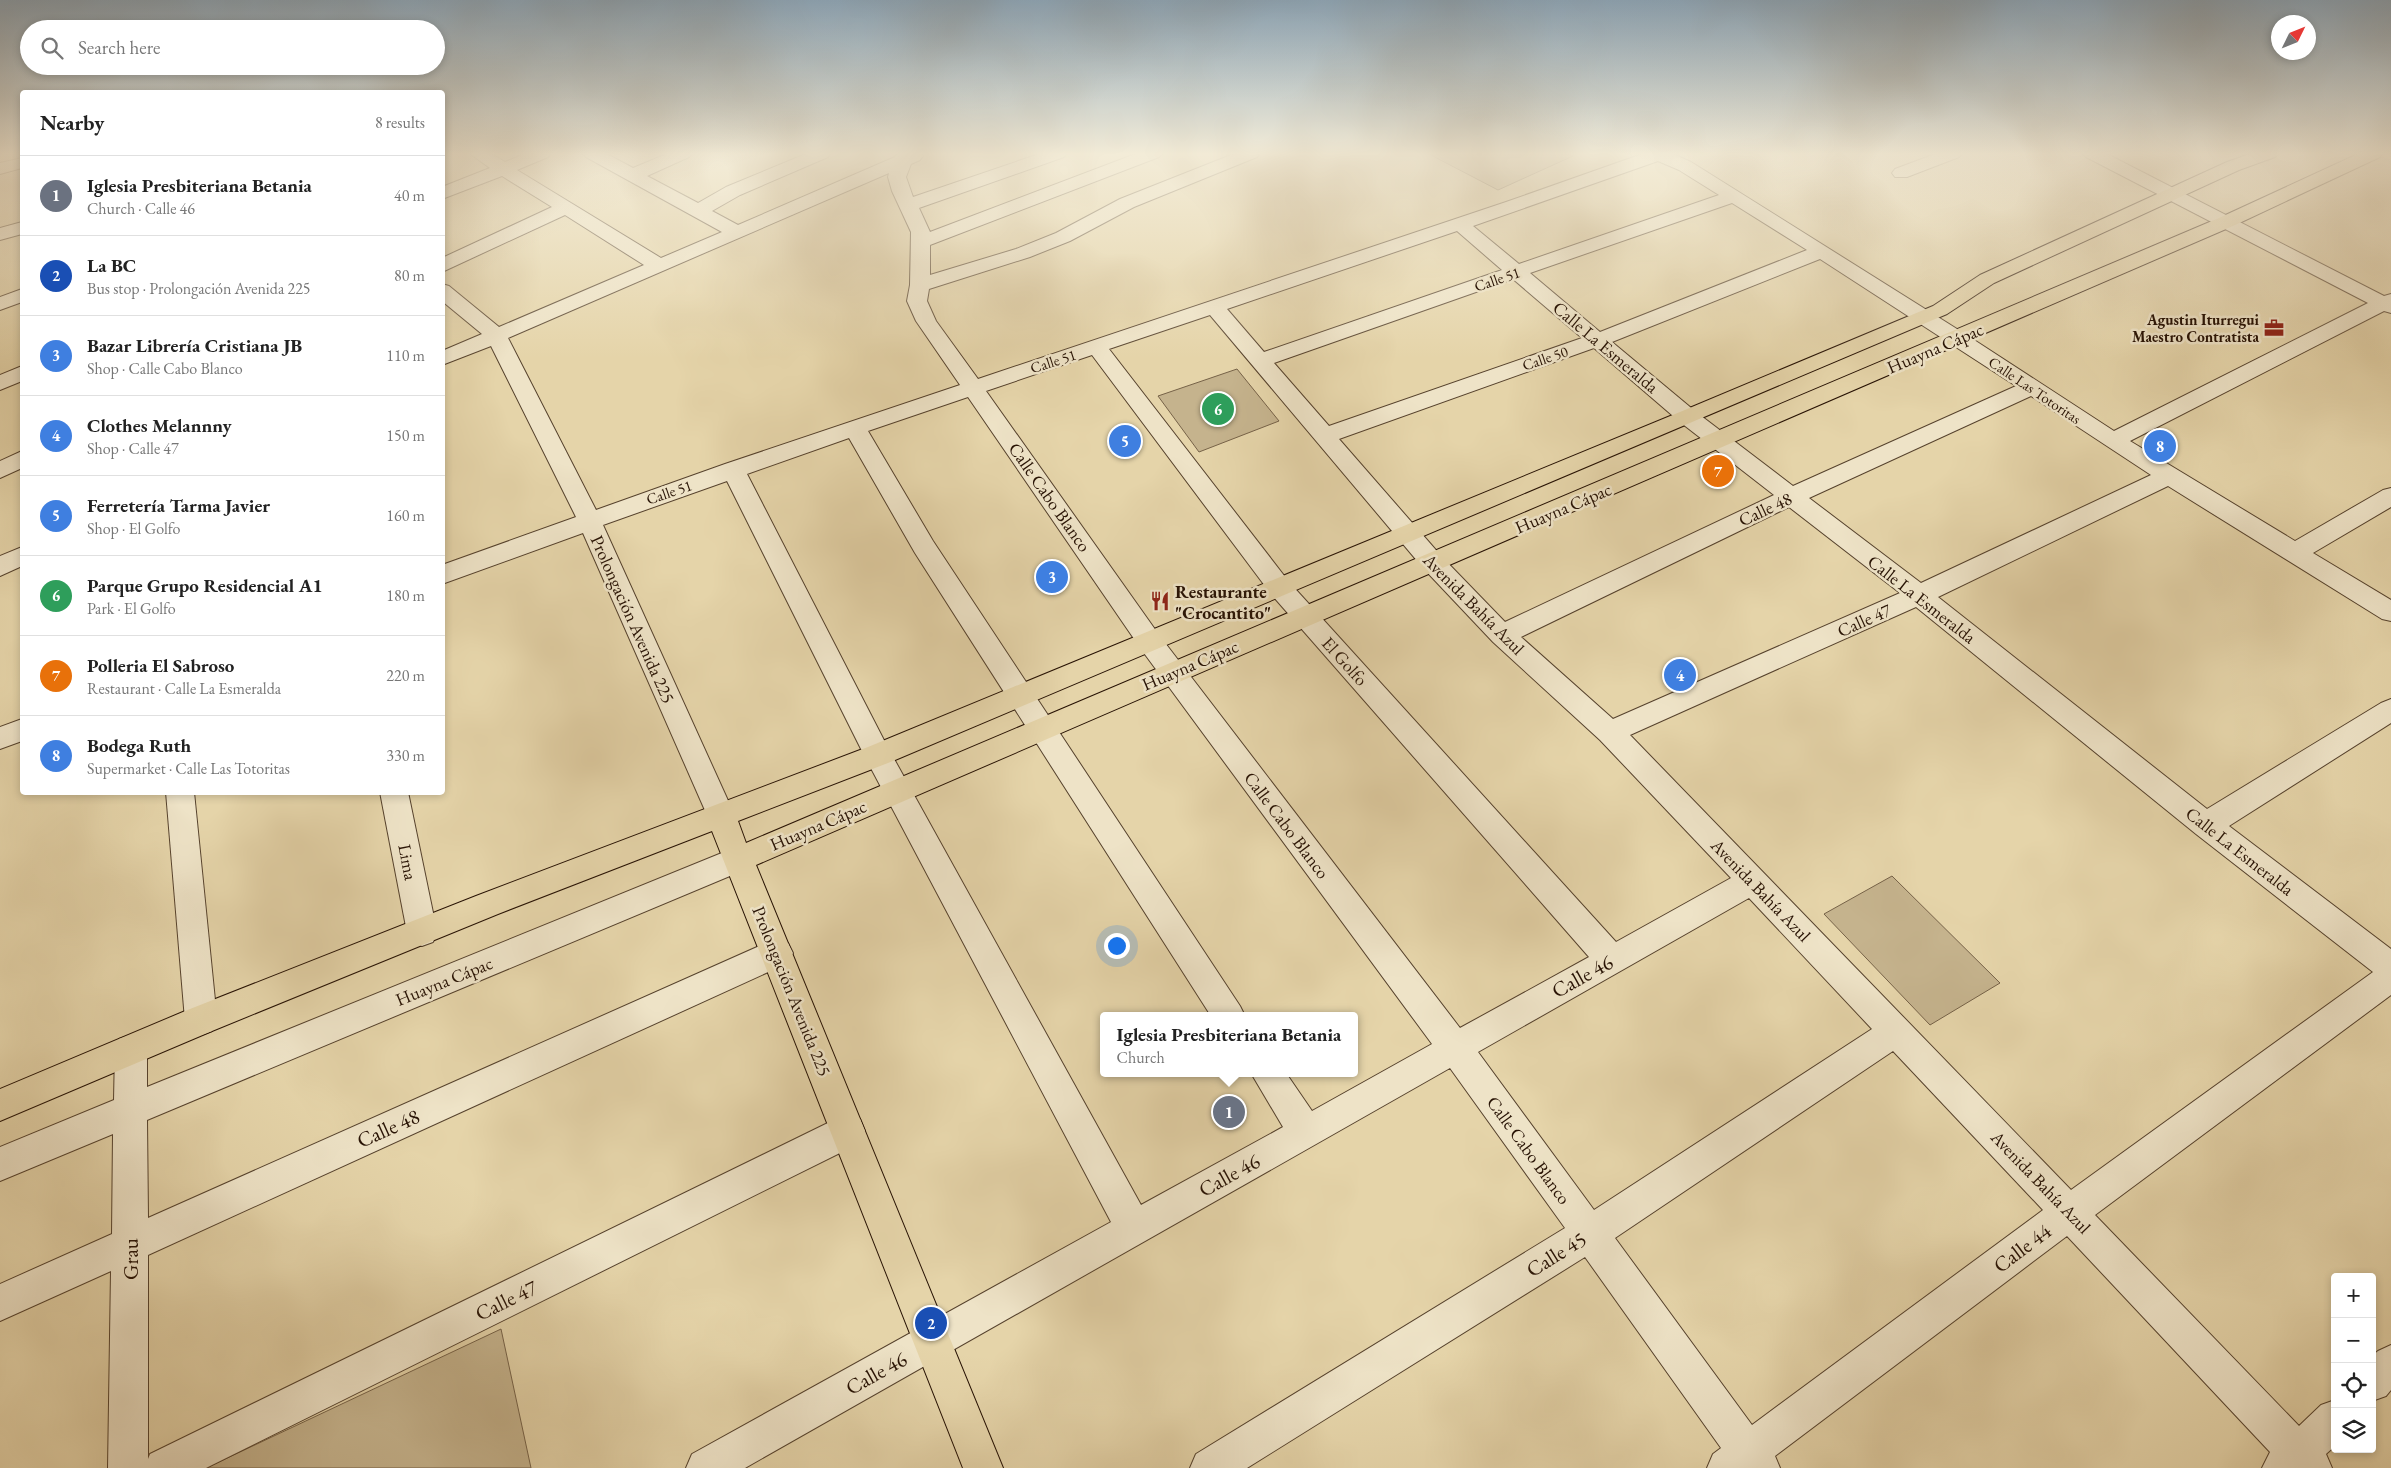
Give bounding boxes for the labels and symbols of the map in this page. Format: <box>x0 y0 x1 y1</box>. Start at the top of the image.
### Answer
north arrow <box>2271 15 2316 60</box>
street label: Calle 51 <box>1472 262 1522 296</box>
street label: Calle La Esmeralda <box>1548 296 1664 399</box>
place label: Agustin Iturregui Maestro Contratista <box>2132 310 2260 346</box>
street label: Huayna Cápac <box>1883 317 1987 379</box>
office icon: Agustin Iturregui Maestro Contratista <box>2263 317 2285 339</box>
street label: Calle 50 <box>1520 341 1570 375</box>
street label: Calle 51 <box>1028 345 1078 377</box>
street label: Calle Las Totoritas <box>1985 352 2085 428</box>
pin: 6 <box>1202 390 1234 428</box>
pin: 5 <box>1109 422 1141 460</box>
pin: 8 <box>2144 427 2176 465</box>
street label: Calle Cabo Blanco <box>1004 438 1096 556</box>
pin: 7 <box>1702 452 1734 490</box>
street label: Calle 51 <box>644 475 694 509</box>
street label: Huayna Cápac <box>1511 477 1615 539</box>
street label: Calle 48 <box>1735 487 1795 531</box>
street label: Prolongación Avenida 225 <box>586 531 680 707</box>
street label: Avenida Bahía Azul <box>1418 548 1530 660</box>
street label: Calle La Esmeralda <box>1863 550 1981 649</box>
pin: 3 <box>1036 558 1068 596</box>
place label: Restaurante "Crocantito" <box>1175 580 1271 624</box>
restaurant icon: Restaurante "Crocantito" <box>1149 590 1171 612</box>
street label: Calle 47 <box>1834 598 1895 642</box>
street label: El Golfo <box>1317 632 1373 690</box>
street label: Huayna Cápac <box>1138 634 1242 696</box>
pin: 4 <box>1664 656 1696 694</box>
street label: Calle Cabo Blanco <box>1239 767 1335 883</box>
street label: Huayna Cápac <box>766 794 870 856</box>
street label: Calle La Esmeralda <box>2181 802 2299 901</box>
street label: Avenida Bahía Azul <box>1705 833 1816 946</box>
street label: Lima <box>393 842 423 883</box>
street label: Prolongación Avenida 225 <box>747 903 837 1079</box>
your location <box>1104 933 1130 959</box>
street label: Calle 46 <box>1547 948 1617 1004</box>
street label: Huayna Cápac <box>392 951 496 1011</box>
street label: Calle Cabo Blanco <box>1482 1091 1576 1209</box>
pin: 1 <box>1213 1093 1245 1131</box>
street label: Calle 48 <box>352 1102 424 1154</box>
street label: Avenida Bahía Azul <box>1985 1125 2096 1238</box>
street label: Calle 46 <box>1194 1147 1264 1203</box>
street label: Calle 44 <box>1988 1217 2057 1279</box>
street label: Calle 45 <box>1521 1225 1591 1283</box>
street label: Grau <box>117 1238 144 1280</box>
street label: Calle 47 <box>470 1273 542 1327</box>
pin: 2 <box>915 1304 947 1342</box>
street label: Calle 46 <box>841 1345 911 1401</box>

